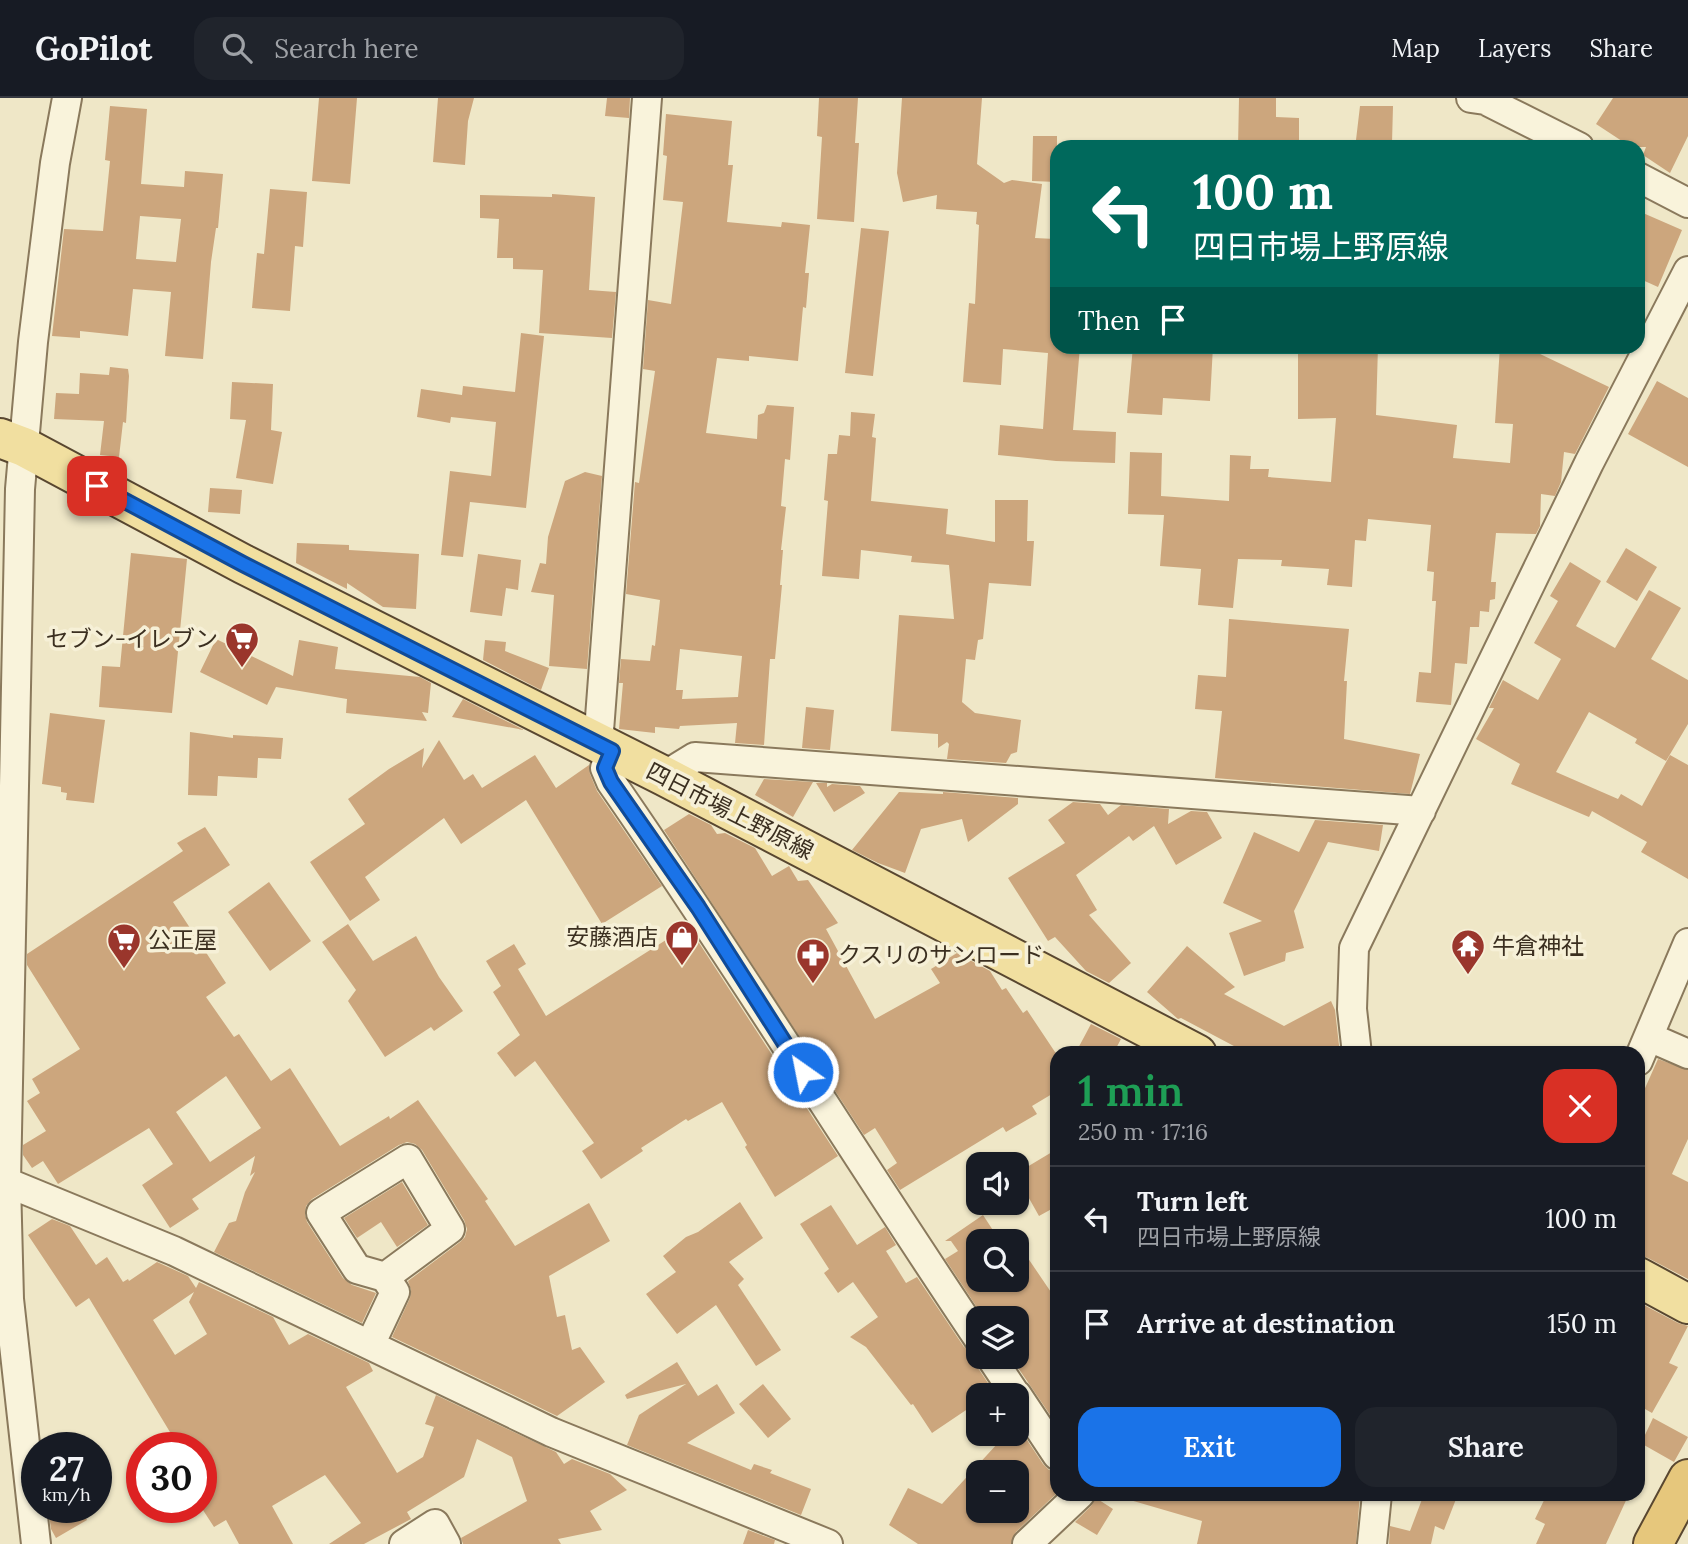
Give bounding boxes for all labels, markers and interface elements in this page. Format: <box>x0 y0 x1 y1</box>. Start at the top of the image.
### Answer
search box <box>194 17 684 80</box>
text: GoPilot <box>35 27 152 69</box>
icon: search <box>218 29 256 67</box>
text: Search here <box>274 32 419 65</box>
text: Map <box>1391 33 1440 64</box>
text: Layers <box>1478 33 1551 64</box>
text: Share <box>1589 33 1653 64</box>
text: 100 m <box>1193 160 1333 222</box>
icon: left <box>1078 168 1169 259</box>
text: 四日市場上野原線 <box>1193 226 1449 267</box>
icon: arrive <box>1154 301 1192 339</box>
text: Then <box>1078 304 1140 337</box>
pin <box>67 456 127 516</box>
icon: arrive <box>78 467 116 505</box>
supermarket icon: セブン-イレブン <box>223 620 261 669</box>
place label: セブン-イレブン <box>46 624 218 653</box>
street label: 四日市場上野原線 <box>642 756 819 865</box>
shop icon: 安藤酒店 <box>663 918 701 967</box>
supermarket icon: 公正屋 <box>105 921 143 970</box>
place label: 安藤酒店 <box>566 922 658 951</box>
place label: 公正屋 <box>148 925 217 954</box>
temple icon: 牛倉神社 <box>1449 927 1487 976</box>
place label: 牛倉神社 <box>1492 931 1584 960</box>
pharmacy icon: クスリのサンロード <box>794 936 832 985</box>
place label: クスリのサンロード <box>838 940 1044 969</box>
position arrow <box>766 1035 840 1109</box>
text: 1 min <box>1078 1064 1183 1118</box>
button: close <box>1543 1069 1617 1143</box>
text: 250 m · 17:16 <box>1078 1117 1208 1146</box>
map controls <box>966 1152 1029 1523</box>
button: sound <box>966 1152 1029 1215</box>
text: Turn left <box>1137 1185 1248 1218</box>
icon: left <box>1078 1200 1116 1238</box>
text: 100 m <box>1545 1202 1617 1235</box>
text: 四日市場上野原線 <box>1137 1222 1321 1251</box>
button: search <box>966 1229 1029 1292</box>
icon: arrive <box>1078 1305 1116 1343</box>
button: layers <box>966 1306 1029 1369</box>
text: Arrive at destination <box>1137 1307 1395 1340</box>
text: 150 m <box>1547 1307 1617 1340</box>
button: + <box>966 1383 1029 1446</box>
button: Exit <box>1078 1407 1341 1487</box>
button: Share <box>1355 1407 1617 1487</box>
speed limit sign: 30 <box>126 1432 217 1523</box>
text: 27 <box>49 1446 84 1491</box>
button: − <box>966 1460 1029 1523</box>
text: km/h <box>42 1483 91 1506</box>

